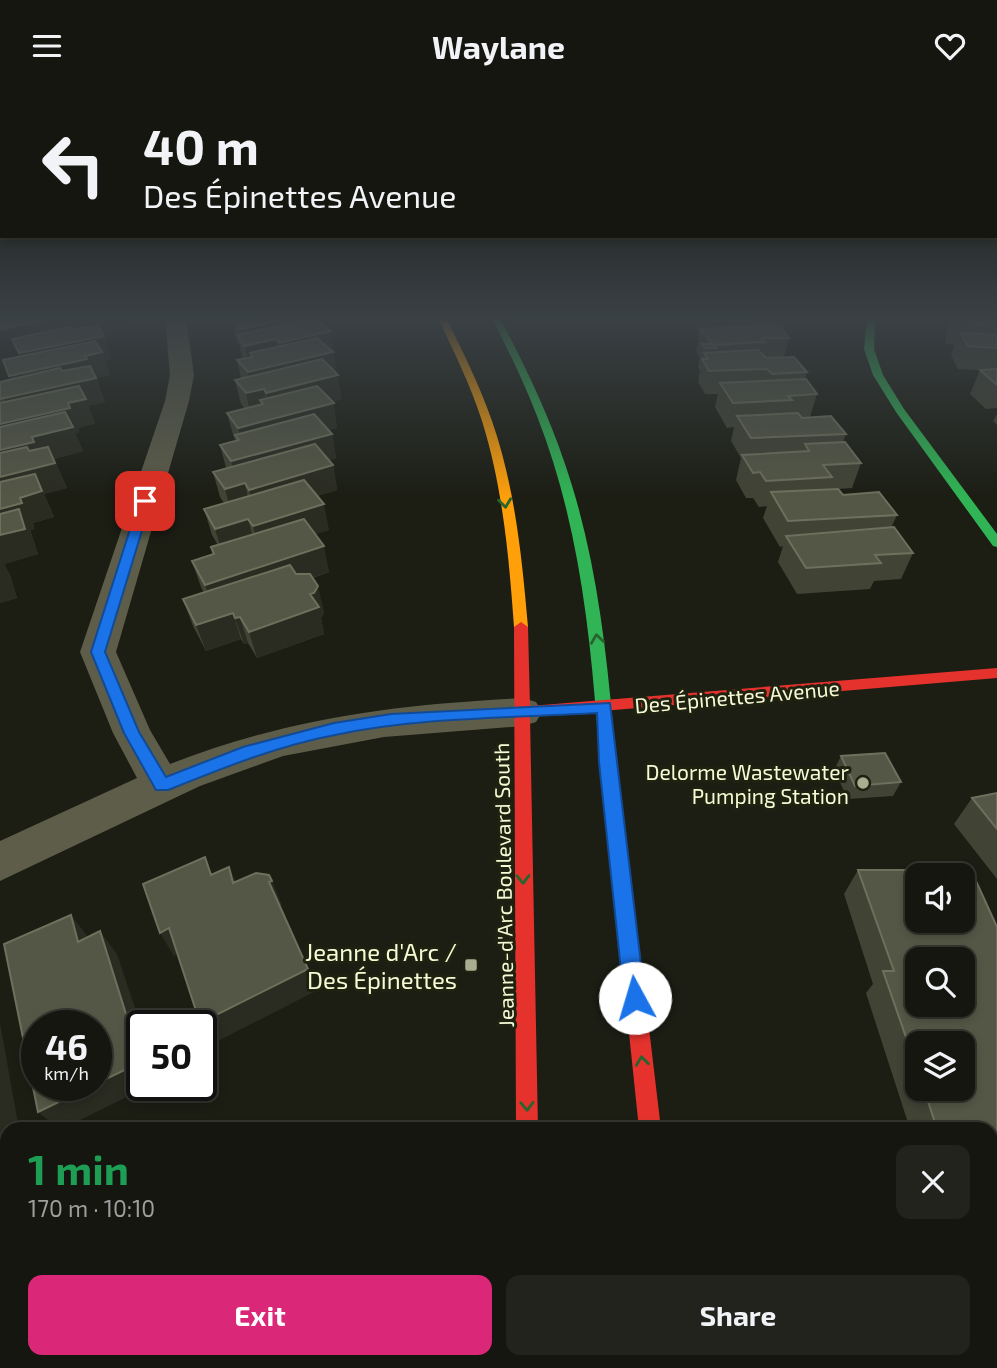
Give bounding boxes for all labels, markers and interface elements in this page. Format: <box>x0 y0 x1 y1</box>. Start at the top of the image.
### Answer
icon: menu <box>28 27 66 65</box>
text: Waylane <box>432 27 565 65</box>
icon: heart <box>931 27 969 65</box>
text: 40 m <box>143 116 259 175</box>
icon: left <box>28 119 119 210</box>
text: Des Épinettes Avenue <box>143 176 456 214</box>
pin <box>115 471 175 531</box>
icon: arrive <box>126 482 164 520</box>
one-way arrow <box>498 497 513 509</box>
one-way arrow <box>590 633 605 645</box>
street label: Des Épinettes Avenue <box>633 675 841 717</box>
street label: Jeanne-d'Arc Boulevard South <box>488 743 518 1027</box>
place label: Delorme Wastewater Pumping Station <box>646 759 850 808</box>
marker: Delorme Wastewater Pumping Station <box>855 775 871 791</box>
map controls <box>905 863 975 1101</box>
button: sound <box>905 863 975 933</box>
one-way arrow <box>515 874 531 884</box>
place label: Jeanne d'Arc / Des Épinettes <box>305 937 457 994</box>
button: search <box>905 947 975 1017</box>
marker: Jeanne d'Arc / Des Épinettes <box>463 957 479 973</box>
position arrow <box>598 961 672 1035</box>
speed limit sign: 50 <box>126 1010 217 1101</box>
text: 46 <box>45 1025 88 1067</box>
button: layers <box>905 1031 975 1101</box>
one-way arrow <box>635 1055 650 1066</box>
text: km/h <box>44 1062 89 1084</box>
one-way arrow <box>519 1101 535 1112</box>
text: 1 min <box>28 1143 129 1193</box>
button: close <box>896 1145 970 1219</box>
text: 170 m · 10:10 <box>28 1194 155 1222</box>
button: Exit <box>28 1275 492 1355</box>
button: Share <box>506 1275 970 1355</box>

